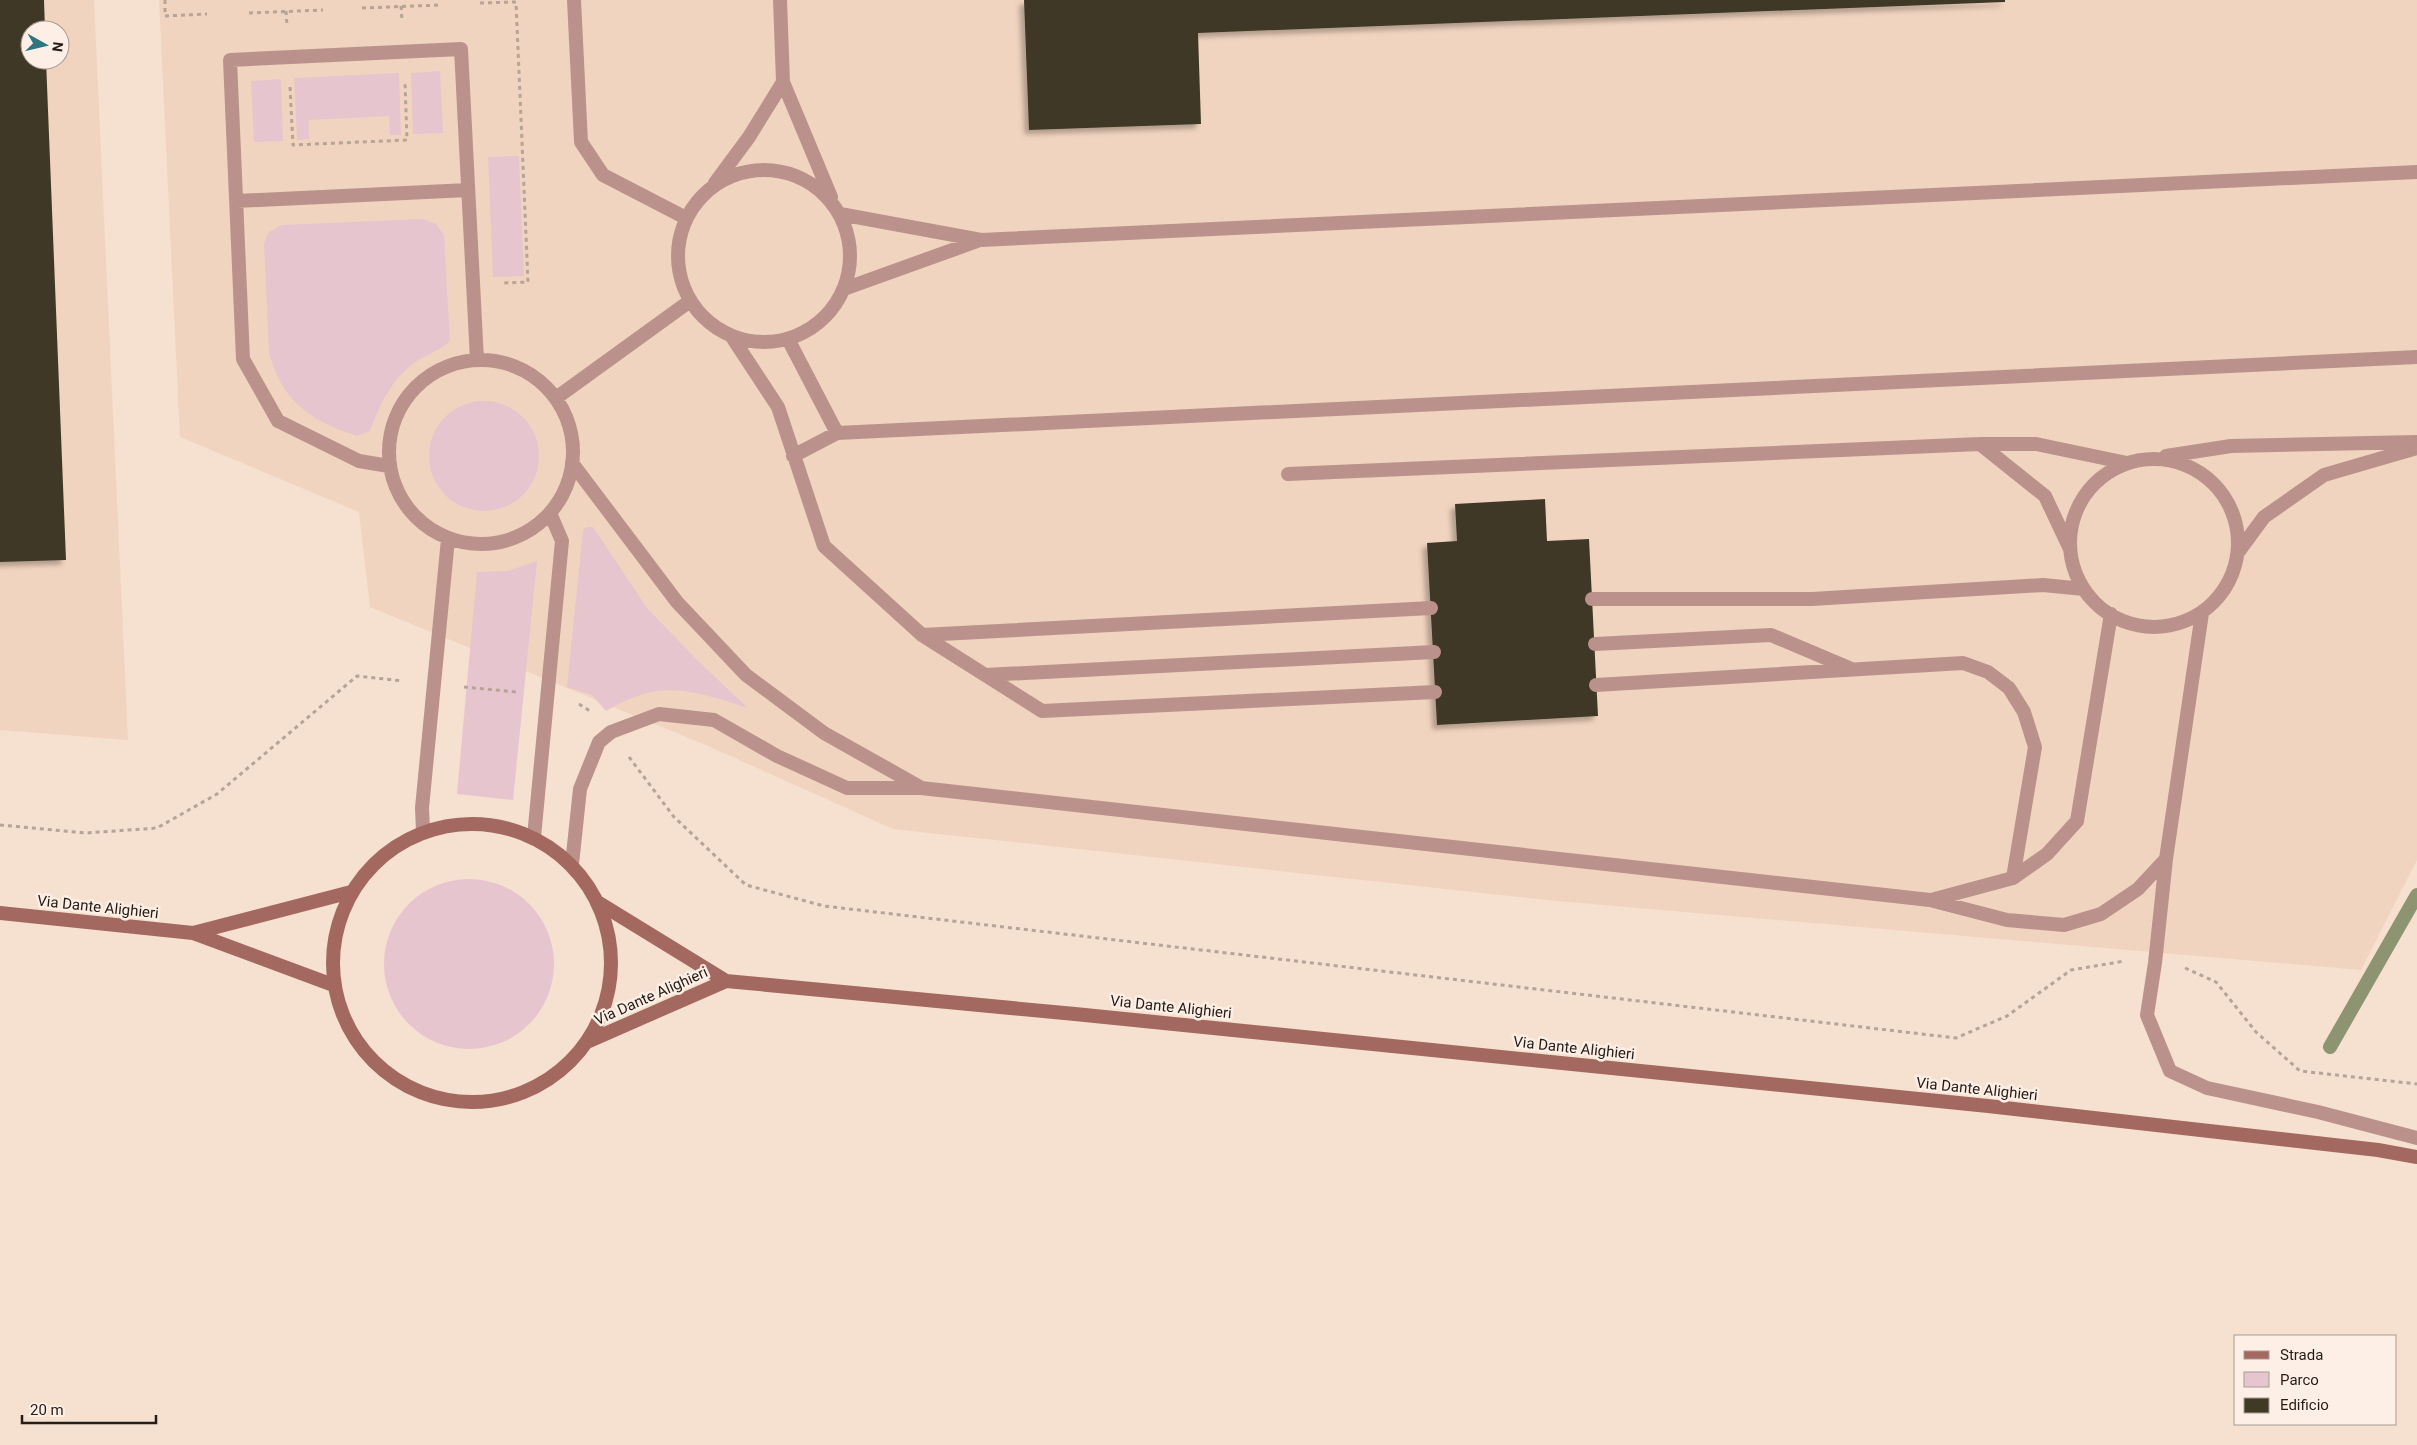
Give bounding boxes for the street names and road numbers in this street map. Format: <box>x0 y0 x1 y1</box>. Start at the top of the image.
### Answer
street label: Via Dante Alighieri <box>36 892 160 922</box>
street label: Via Dante Alighieri <box>592 963 710 1029</box>
street label: Via Dante Alighieri <box>1109 992 1233 1022</box>
street label: Via Dante Alighieri <box>1512 1033 1636 1063</box>
street label: Via Dante Alighieri <box>1915 1074 2039 1104</box>

